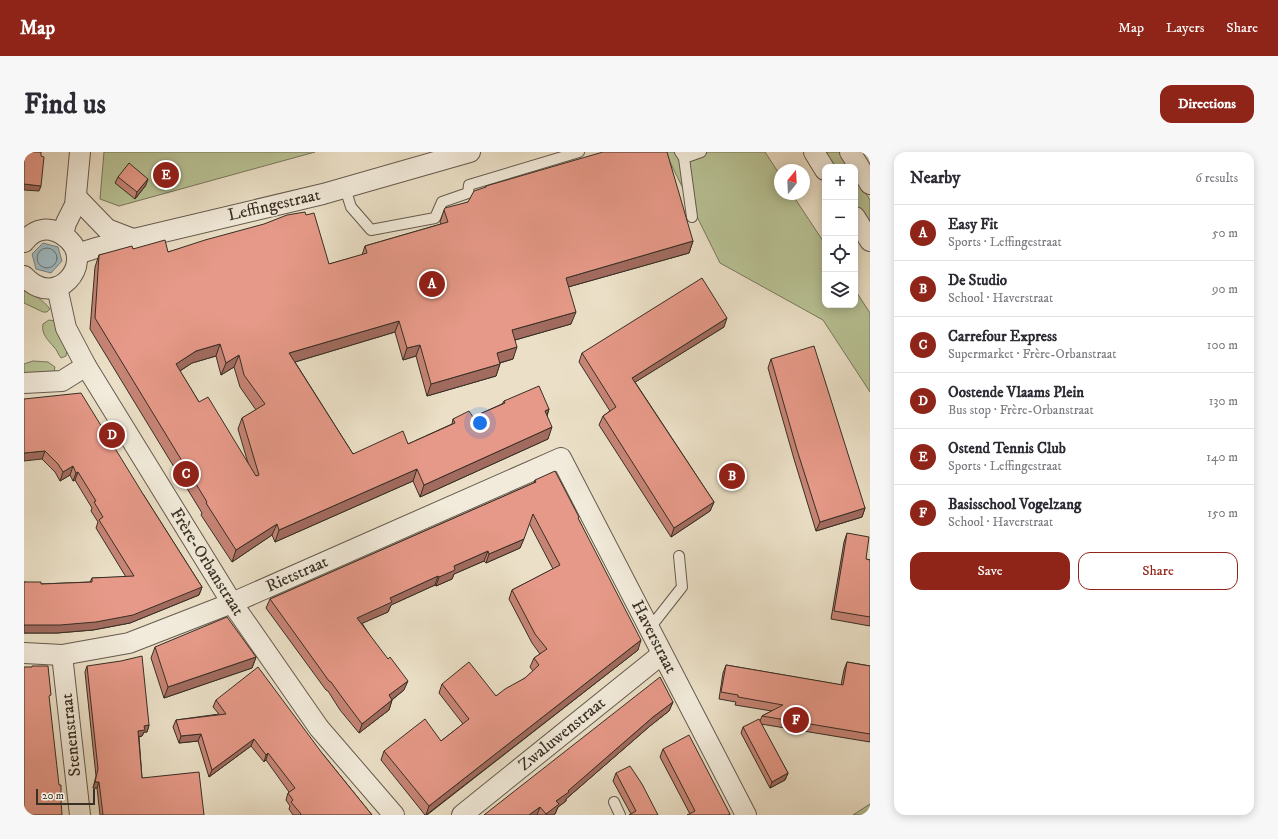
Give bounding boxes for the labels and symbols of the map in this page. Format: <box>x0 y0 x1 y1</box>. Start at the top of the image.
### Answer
pin: E <box>153 160 179 190</box>
north arrow <box>774 164 810 200</box>
street label: Leffingestraat <box>226 184 323 226</box>
pin: A <box>419 269 445 299</box>
your location <box>470 413 490 433</box>
pin: D <box>99 420 125 450</box>
pin: C <box>173 459 199 489</box>
pin: B <box>719 461 745 491</box>
street label: Frère-Orbanstraat <box>165 504 249 620</box>
street label: Rietstraat <box>263 550 332 597</box>
street label: Haverstraat <box>626 597 682 678</box>
street label: Stenenstraat <box>56 692 86 778</box>
street label: Zwaluwenstraat <box>514 692 611 776</box>
pin: F <box>783 705 809 735</box>
scale bar <box>36 787 95 806</box>

